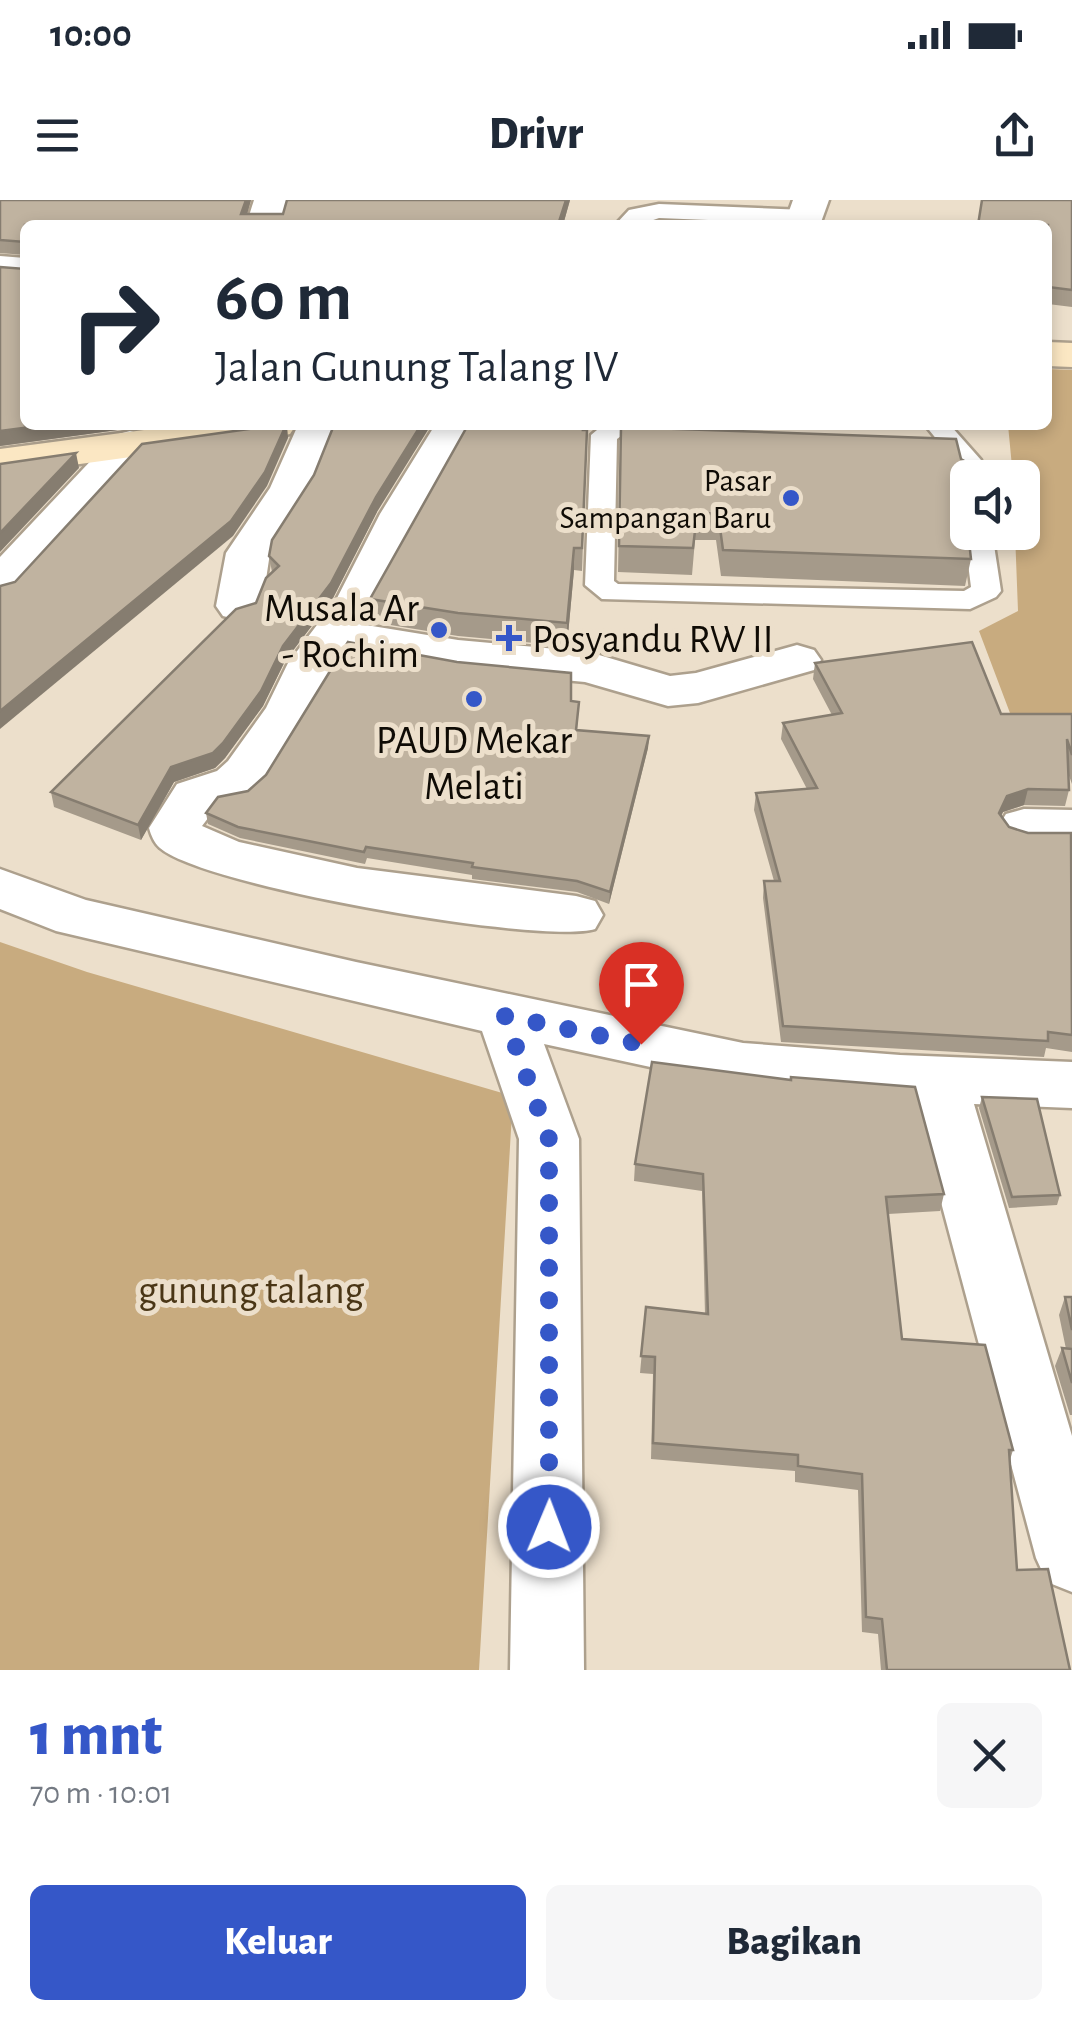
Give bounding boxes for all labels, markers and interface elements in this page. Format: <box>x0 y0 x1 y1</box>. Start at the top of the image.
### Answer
text: 10:00 <box>50 16 132 54</box>
icon: menu <box>30 108 85 163</box>
icon: share <box>987 108 1042 163</box>
text: Drivr <box>489 112 583 157</box>
icon: right <box>50 260 180 390</box>
text: 60 m <box>215 263 352 333</box>
text: Jalan Gunung Talang IV <box>215 345 618 390</box>
map controls <box>950 460 1040 550</box>
button: sound <box>950 460 1040 550</box>
place label: Pasar Sampangan Baru <box>559 465 772 534</box>
marker: Pasar Sampangan Baru <box>780 487 802 509</box>
place label: Musala Ar - Rochim <box>264 589 419 675</box>
marker: Musala Ar - Rochim <box>428 619 450 641</box>
place label: Posyandu RW II <box>532 620 773 660</box>
marker: Posyandu RW II <box>496 625 522 651</box>
marker: PAUD Mekar Melati <box>463 688 485 710</box>
place label: PAUD Mekar Melati <box>376 721 572 807</box>
pin <box>599 942 684 1045</box>
icon: arrive <box>614 957 669 1012</box>
park label: gunung talang <box>138 1271 365 1311</box>
position arrow <box>497 1475 601 1579</box>
button: close <box>937 1703 1042 1808</box>
text: 1 mnt <box>30 1706 162 1766</box>
text: 70 m · 10:01 <box>30 1777 172 1809</box>
button: Keluar <box>30 1885 526 2000</box>
button: Bagikan <box>546 1885 1042 2000</box>

